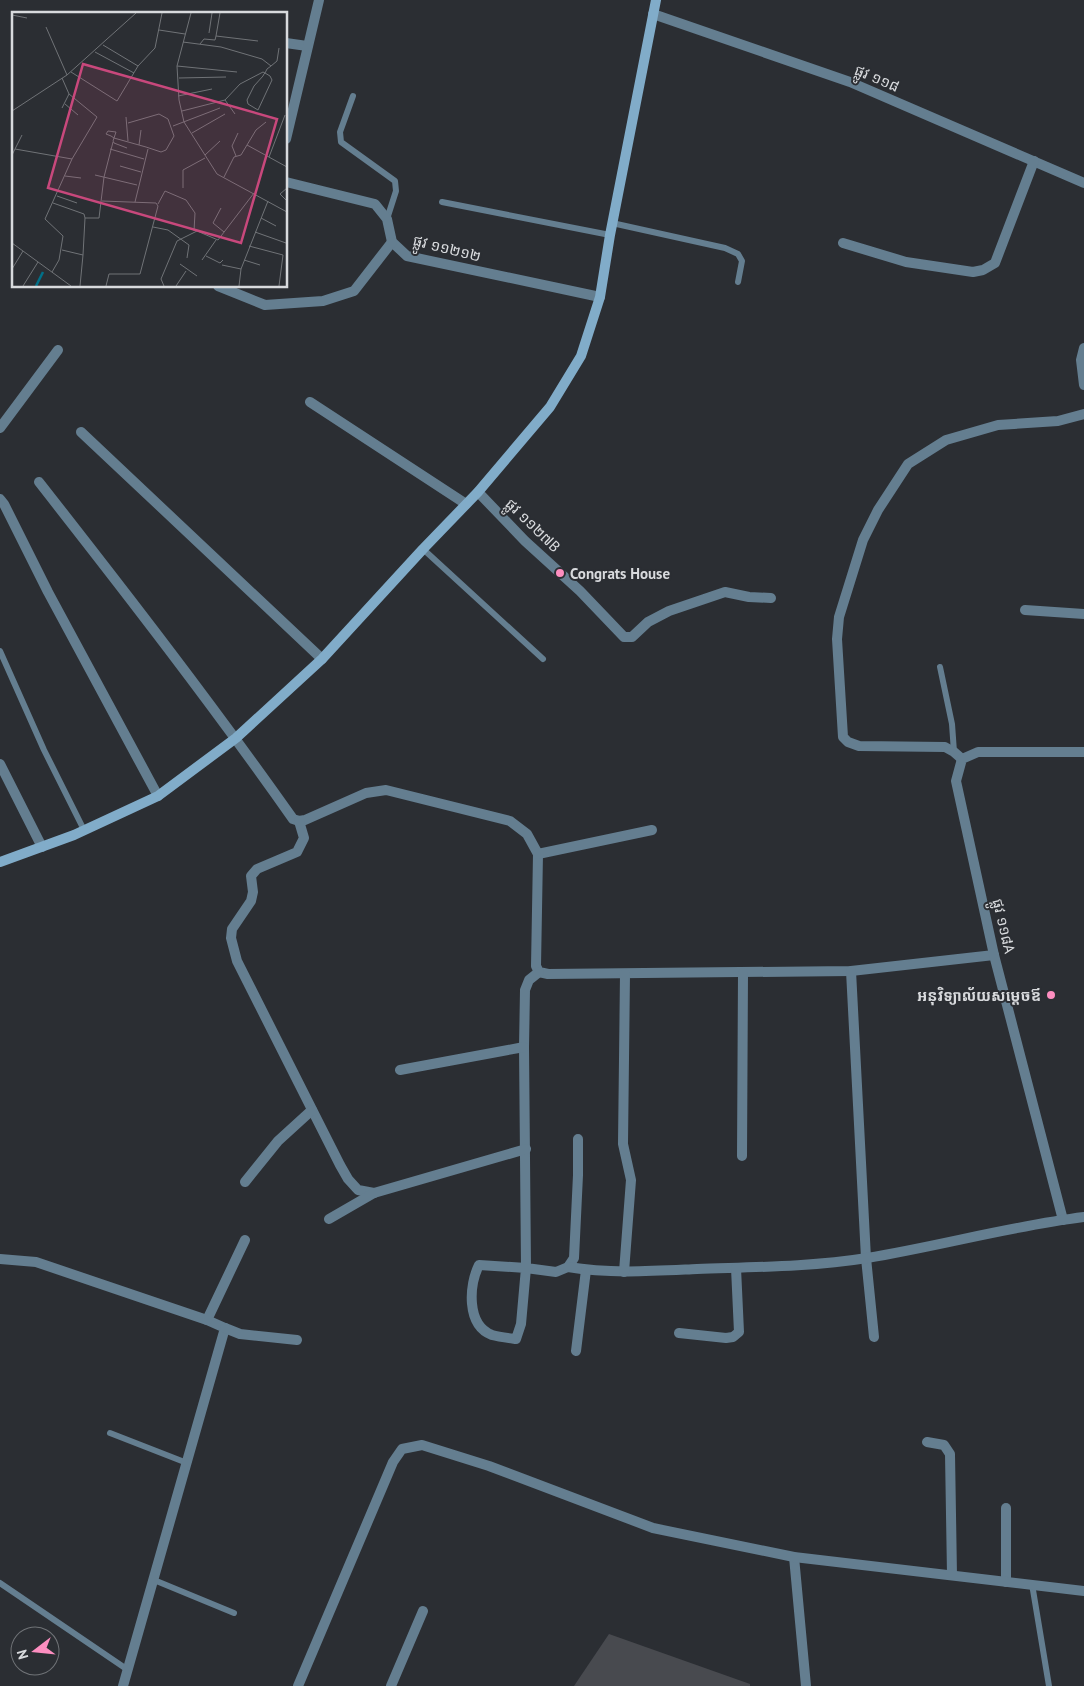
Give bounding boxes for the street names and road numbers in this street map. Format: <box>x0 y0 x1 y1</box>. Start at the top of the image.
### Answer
street label: ផ្លូវ ១១៨ <box>850 60 902 100</box>
street label: ផ្លូវ ១១២១២ <box>410 230 483 270</box>
street label: ផ្លូវ ១១២៧B <box>498 494 565 559</box>
street label: ផ្លូវ ១១៨A <box>984 897 1020 957</box>

